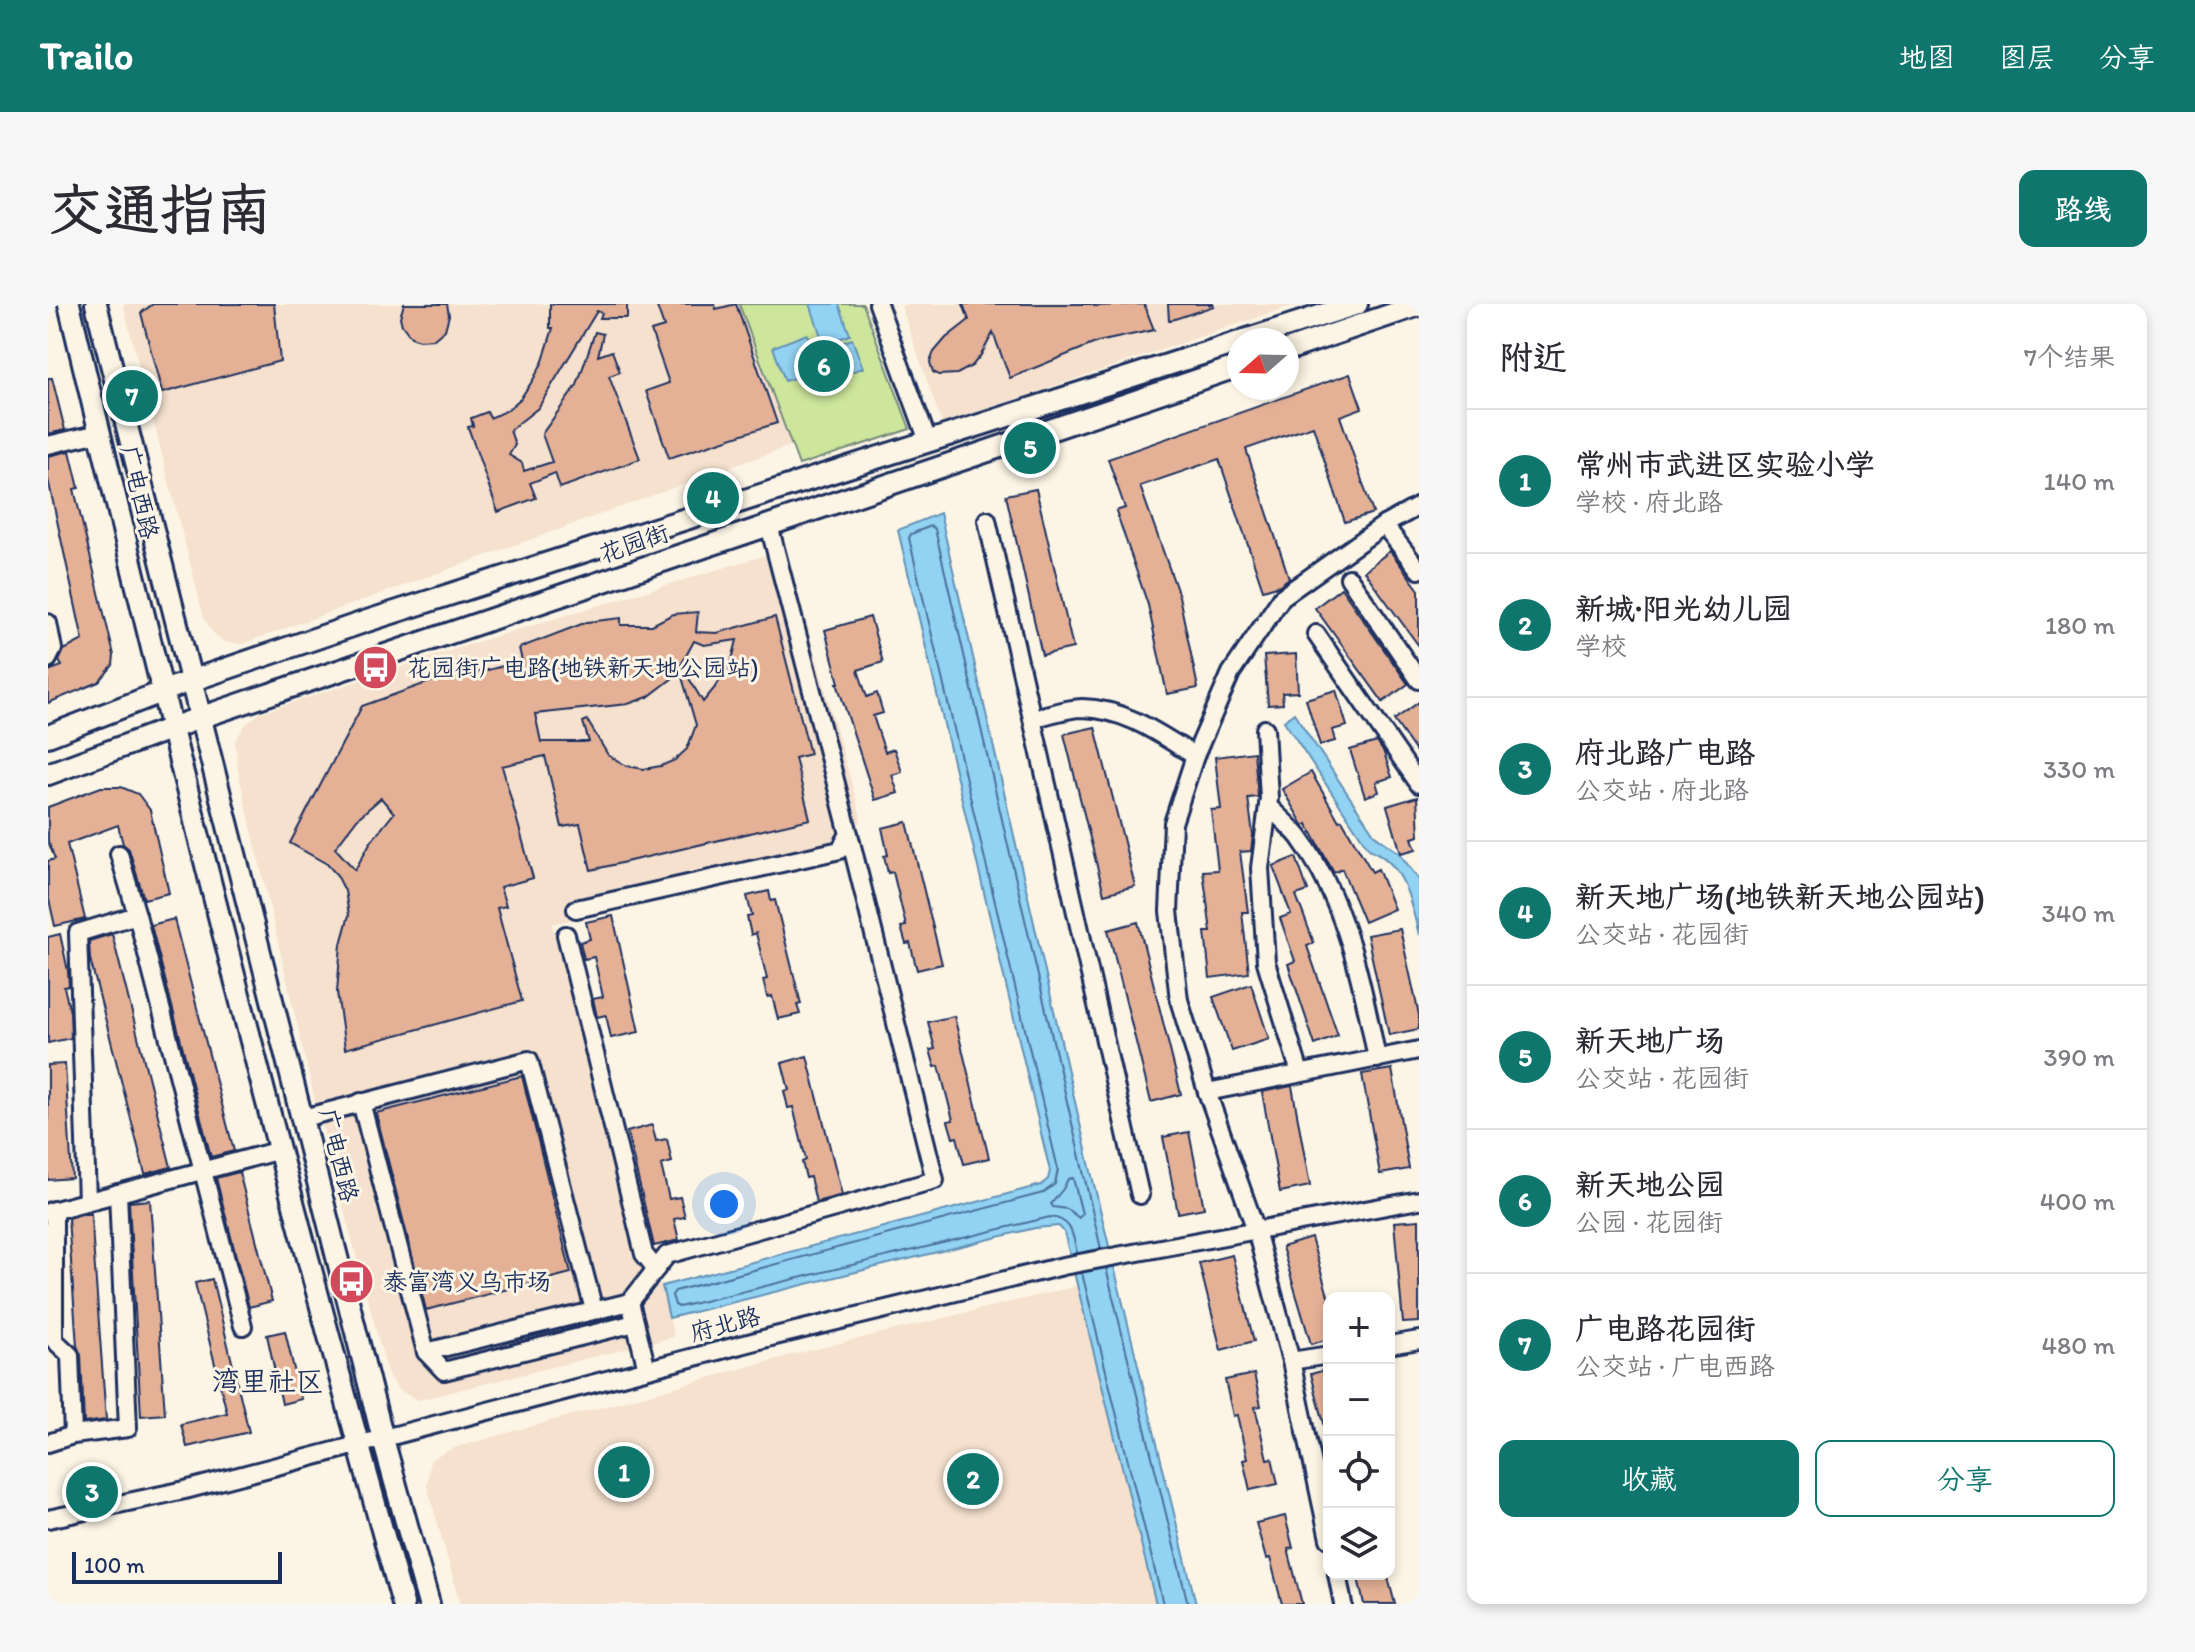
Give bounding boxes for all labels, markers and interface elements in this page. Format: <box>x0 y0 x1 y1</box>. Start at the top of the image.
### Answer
text: Trailo <box>40 33 133 79</box>
text: 地图 <box>1899 40 1955 74</box>
text: 图层 <box>1999 40 2055 74</box>
text: 分享 <box>2099 40 2155 74</box>
button: 路线 <box>2019 170 2147 247</box>
text: 交通指南 <box>48 176 272 243</box>
north arrow <box>1227 328 1299 400</box>
pin: 6 <box>798 336 850 396</box>
text: 附近 <box>1499 337 1567 378</box>
text: 7个结果 <box>2024 341 2115 373</box>
pin: 7 <box>106 366 158 426</box>
pin: 5 <box>1004 418 1056 478</box>
street label: 广电西路 <box>115 442 165 542</box>
text: 常州市武进区实验小学 <box>1575 446 1875 483</box>
text: 1 <box>1519 465 1531 497</box>
text: 140 m <box>2044 465 2115 497</box>
pin: 4 <box>687 468 739 528</box>
text: 学校 · 府北路 <box>1575 486 1723 518</box>
street label: 花园街 <box>595 518 673 568</box>
text: 新城·阳光幼儿园 <box>1575 590 1792 627</box>
text: 2 <box>1518 609 1532 641</box>
text: 180 m <box>2045 609 2115 641</box>
text: 学校 <box>1575 630 1627 662</box>
bus stop icon: 花园街广电路(地铁新天地公园站) <box>352 643 400 691</box>
place label: 花园街广电路(地铁新天地公园站) <box>407 653 759 682</box>
text: 府北路广电路 <box>1575 734 1755 771</box>
text: 3 <box>1518 753 1532 785</box>
text: 330 m <box>2043 753 2115 785</box>
text: 公交站 · 府北路 <box>1575 774 1749 806</box>
text: 新天地广场(地铁新天地公园站) <box>1575 878 1985 915</box>
text: 4 <box>1517 897 1533 929</box>
text: 340 m <box>2041 897 2115 929</box>
text: 公交站 · 花园街 <box>1575 918 1749 950</box>
text: 新天地广场 <box>1575 1022 1725 1059</box>
text: 5 <box>1518 1041 1532 1073</box>
text: 390 m <box>2043 1041 2115 1073</box>
text: 公交站 · 花园街 <box>1575 1062 1749 1094</box>
street label: 广电西路 <box>313 1105 365 1205</box>
text: 新天地公园 <box>1575 1166 1725 1203</box>
your location <box>704 1184 744 1224</box>
text: 6 <box>1518 1185 1532 1217</box>
text: 400 m <box>2040 1185 2115 1217</box>
text: 公园 · 花园街 <box>1575 1206 1723 1238</box>
bus stop icon: 泰富湾义乌市场 <box>328 1257 376 1305</box>
place label: 泰富湾义乌市场 <box>383 1267 551 1296</box>
map controls <box>1323 1292 1395 1580</box>
button: + <box>1323 1292 1395 1364</box>
street label: 府北路 <box>686 1301 764 1347</box>
text: 广电路花园街 <box>1575 1310 1755 1347</box>
text: 7 <box>1519 1329 1531 1361</box>
text: 480 m <box>2041 1329 2115 1361</box>
text: 公交站 · 广电西路 <box>1575 1350 1775 1382</box>
district label: 湾里社区 <box>212 1364 324 1398</box>
button: − <box>1323 1364 1395 1436</box>
button: locate <box>1323 1436 1395 1508</box>
button: 收藏 <box>1499 1440 1799 1517</box>
button: 分享 <box>1815 1440 2115 1517</box>
pin: 1 <box>598 1442 650 1502</box>
pin: 2 <box>947 1449 999 1509</box>
pin: 3 <box>66 1462 118 1522</box>
button: layers <box>1323 1508 1395 1580</box>
scale bar <box>72 1548 282 1584</box>
text: 100 m <box>84 1552 145 1579</box>

